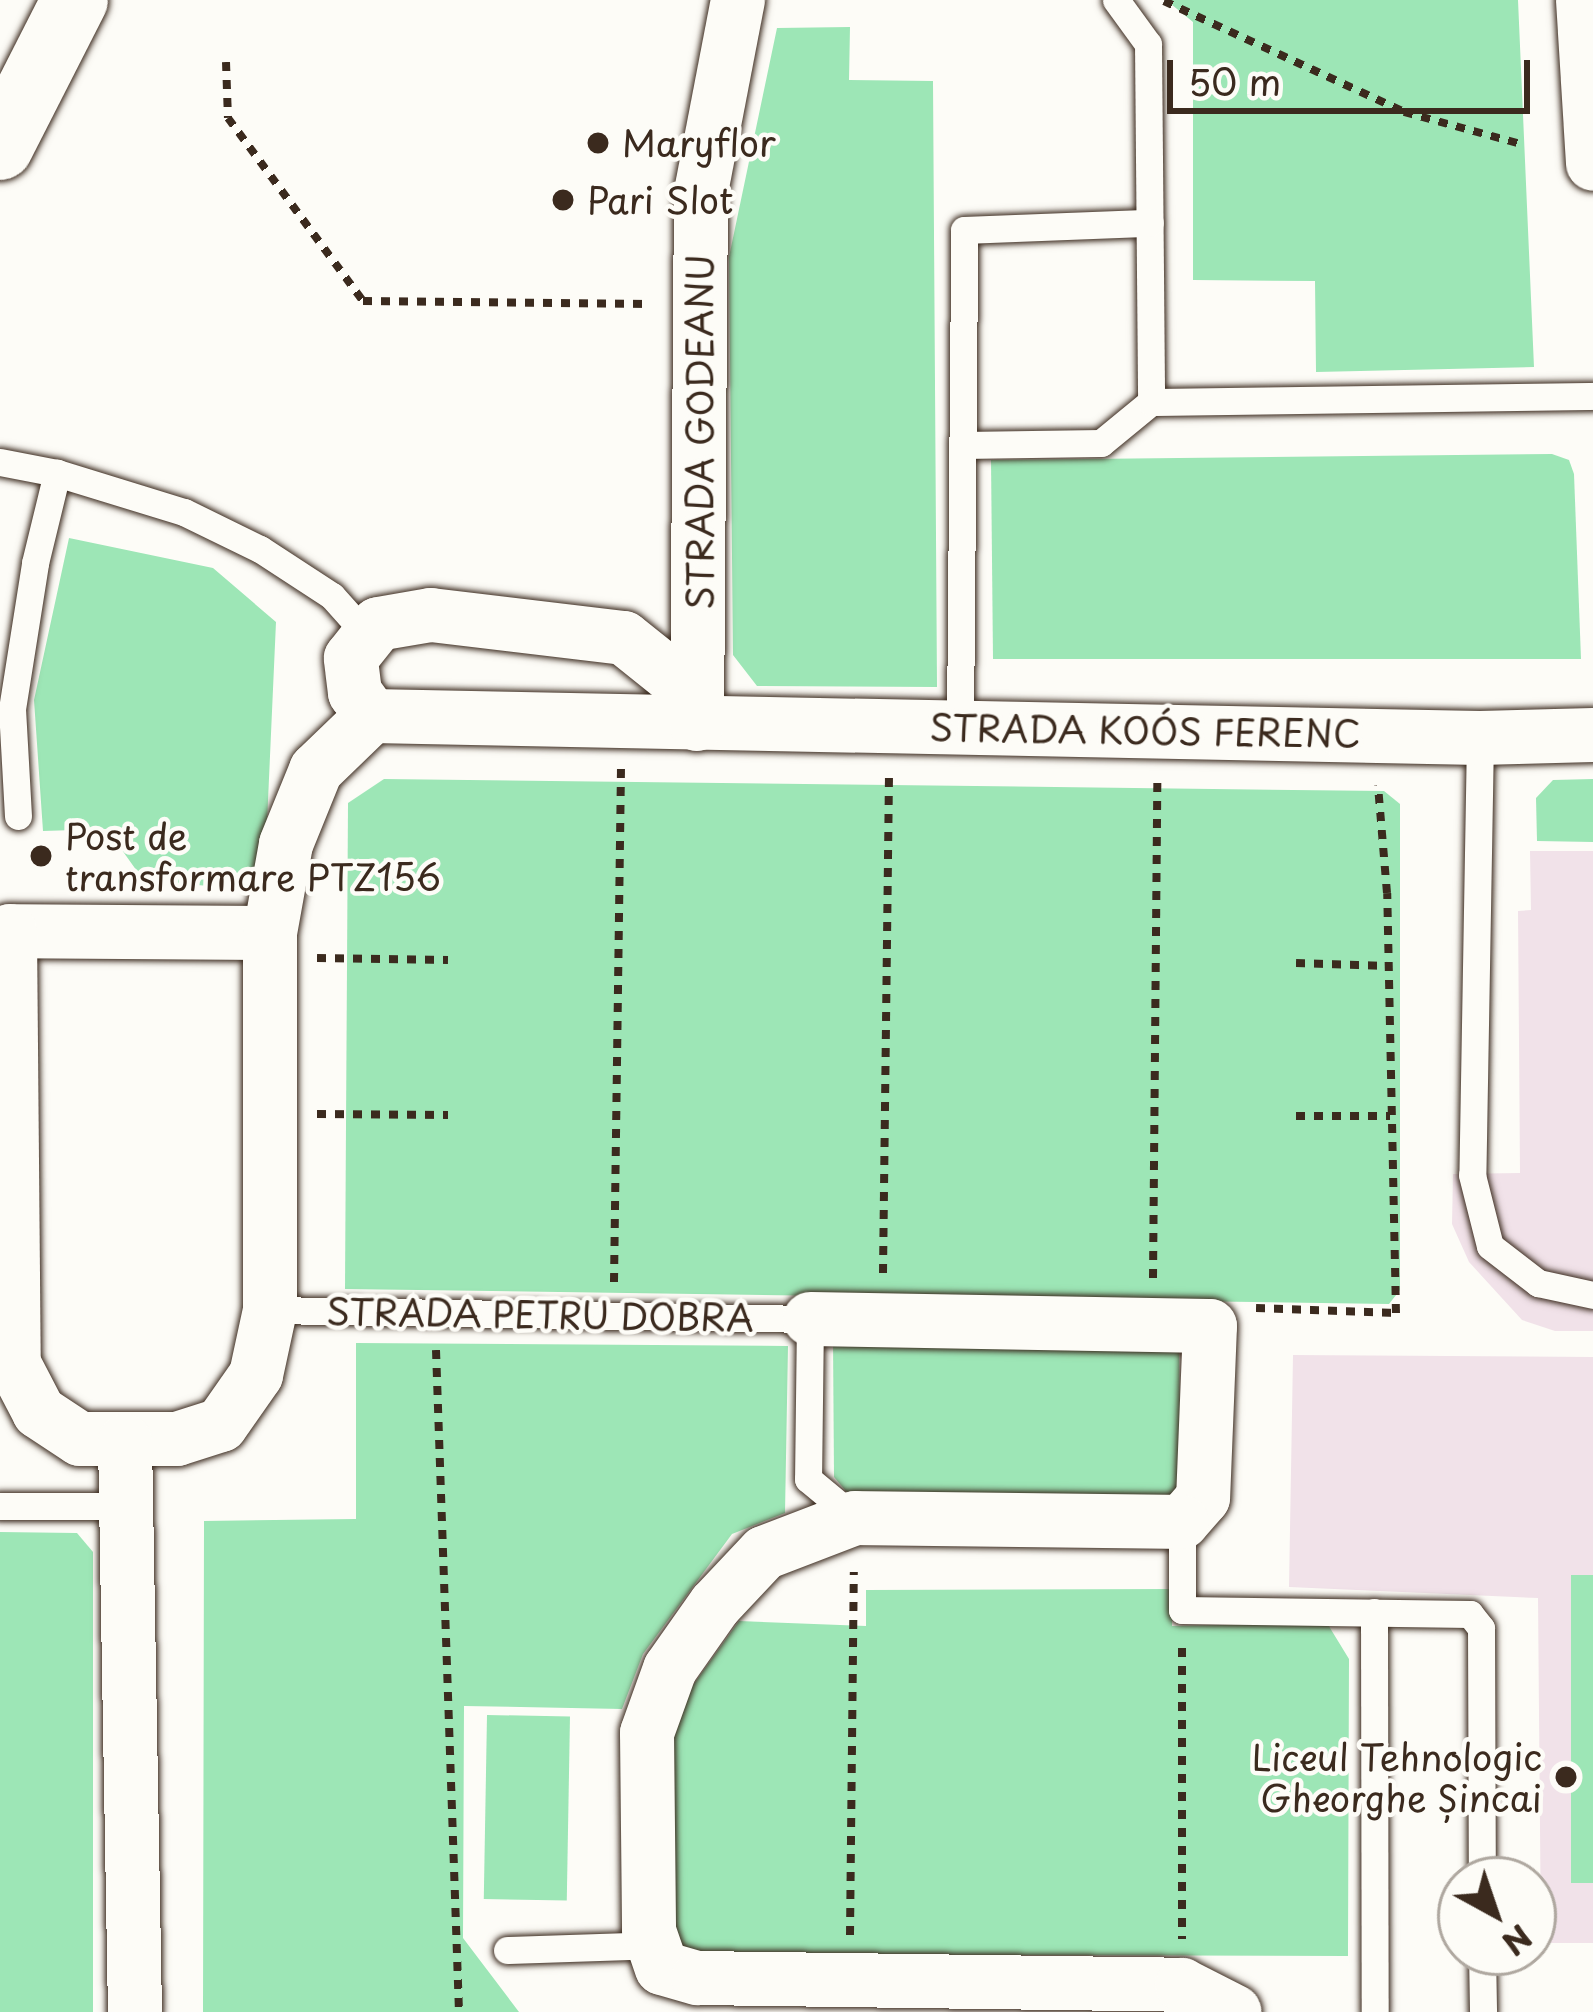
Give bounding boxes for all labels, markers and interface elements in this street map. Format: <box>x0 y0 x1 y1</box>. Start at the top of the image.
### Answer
scale bar <box>1173 36 1536 110</box>
text: 50 m <box>1188 54 1281 108</box>
place label: Maryflor <box>622 121 776 165</box>
marker: Maryflor <box>585 130 611 156</box>
place label: Pari Slot <box>587 178 736 222</box>
marker: Pari Slot <box>550 187 576 213</box>
street label: STRADA GODEANU <box>677 253 721 611</box>
street label: STRADA KOÓS FERENC <box>930 705 1360 755</box>
place label: Post de transformare PTZ156 <box>65 813 440 898</box>
marker: Post de transformare PTZ156 <box>28 843 54 869</box>
street label: STRADA PETRU DOBRA <box>321 1289 759 1339</box>
place label: Liceul Tehnologic Gheorghe Șincai <box>1252 1734 1542 1819</box>
marker: Liceul Tehnologic Gheorghe Șincai <box>1553 1764 1579 1790</box>
north arrow <box>1437 1856 1557 1976</box>
text: N <box>1492 1914 1544 1969</box>

